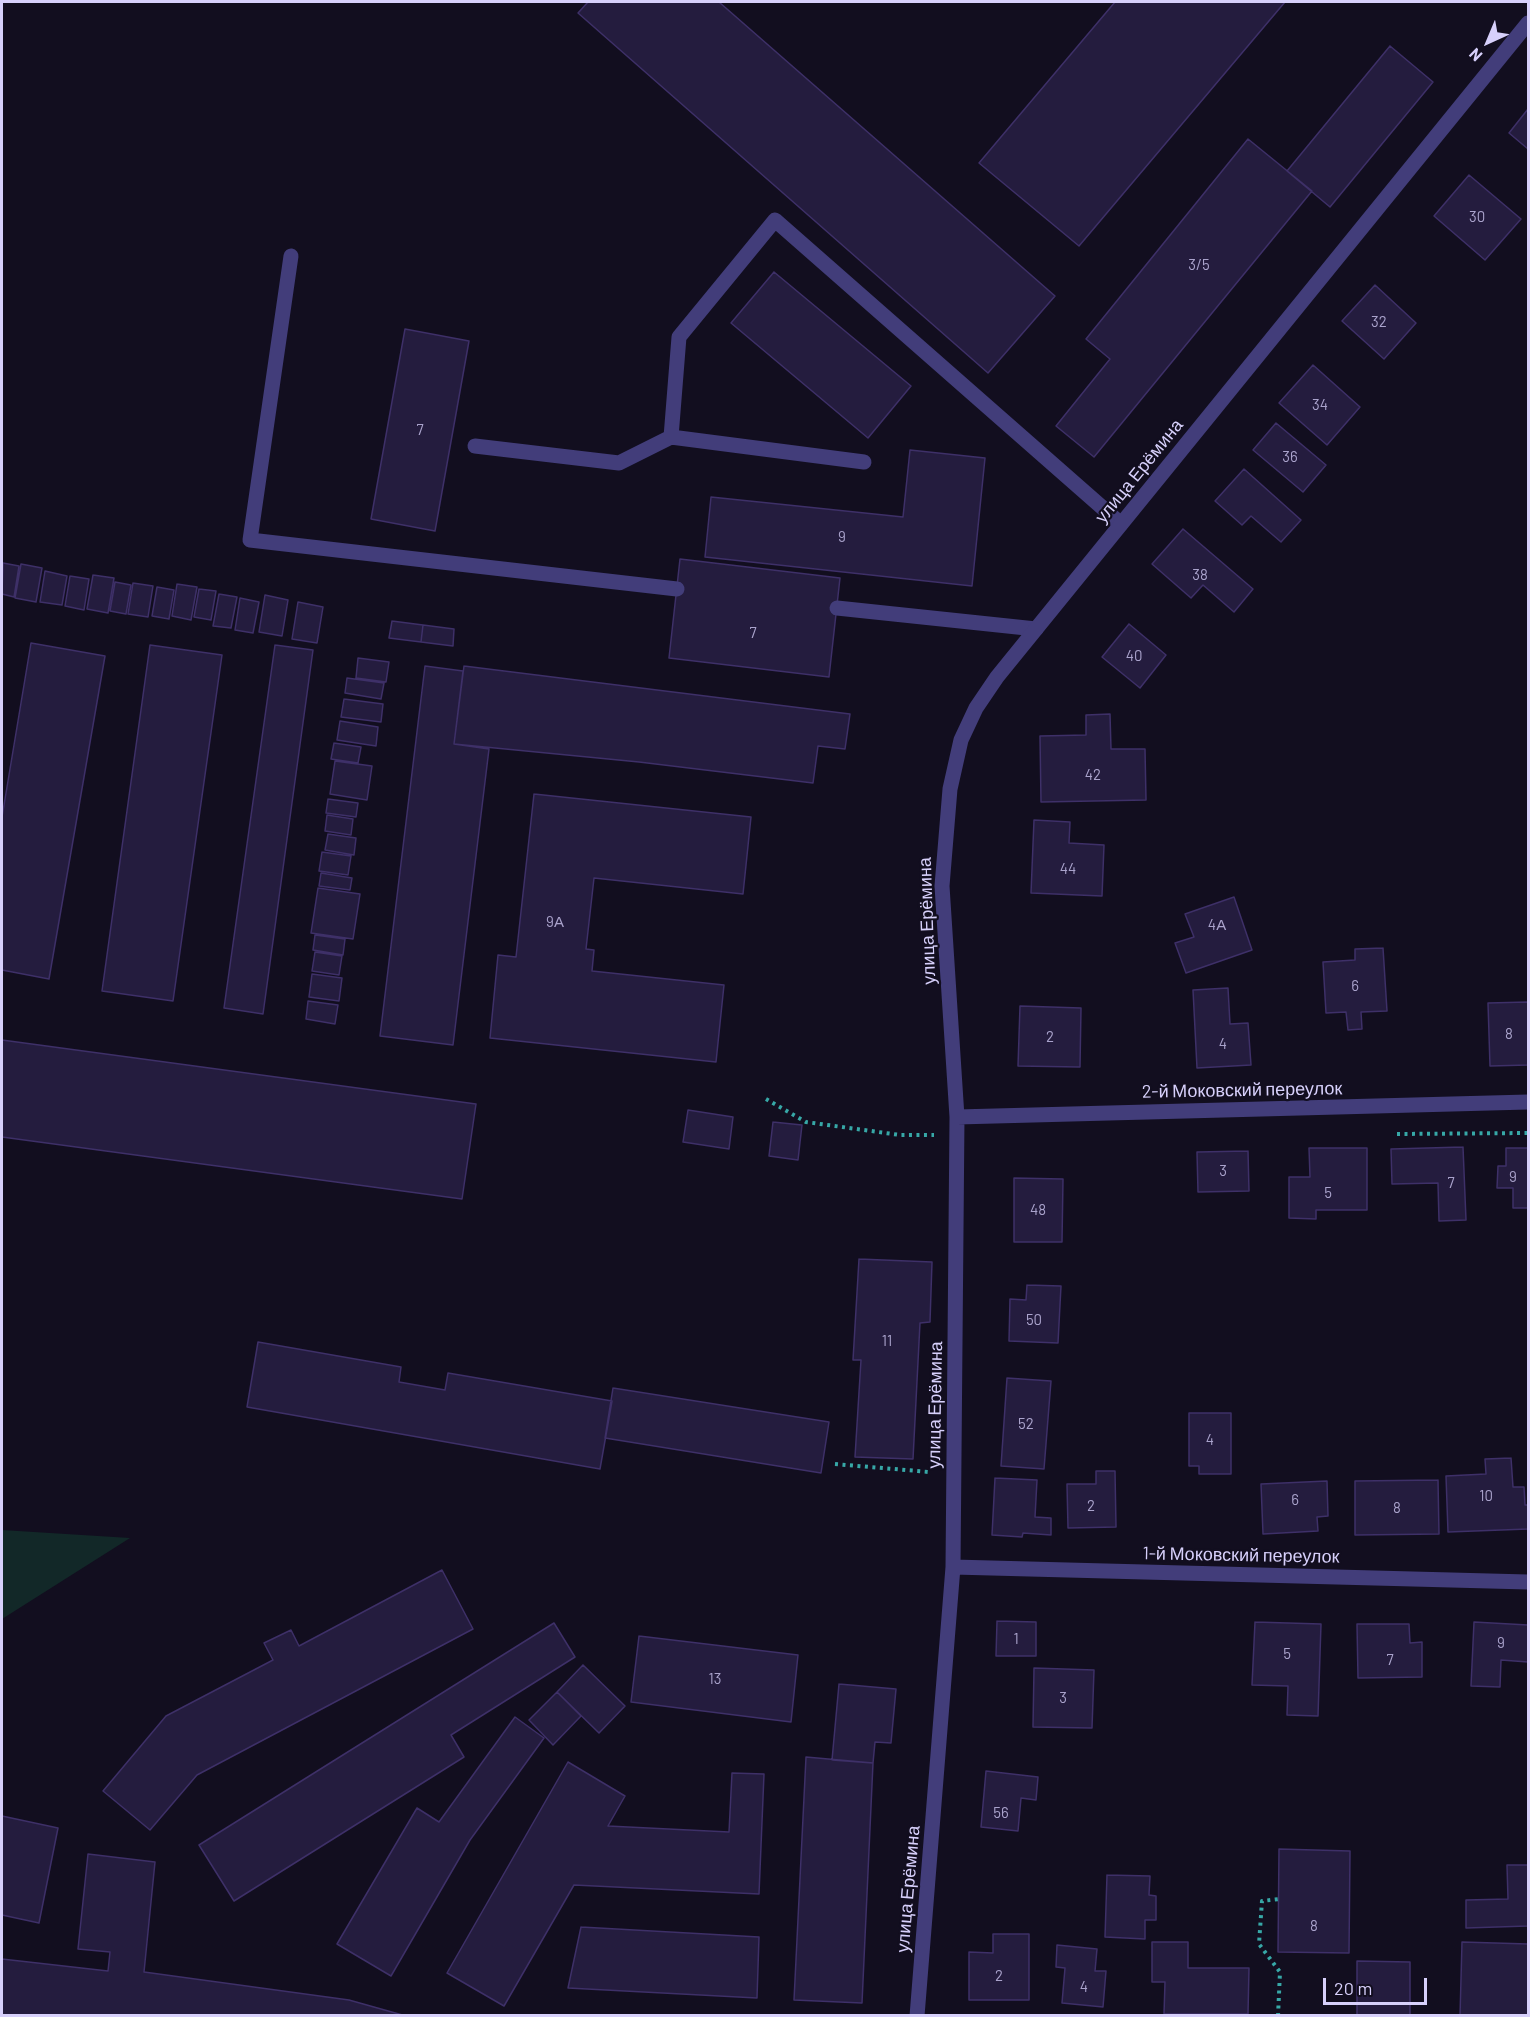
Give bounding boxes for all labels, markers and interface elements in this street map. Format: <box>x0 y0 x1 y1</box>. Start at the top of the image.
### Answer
north arrow <box>1458 12 1518 72</box>
text: N <box>1465 45 1486 66</box>
house number: 30 <box>1469 208 1485 226</box>
house number: 3/5 <box>1188 256 1210 274</box>
house number: 32 <box>1371 313 1387 331</box>
house number: 34 <box>1312 396 1328 414</box>
street label: улица Ерёмина <box>1090 415 1188 527</box>
house number: 7 <box>416 421 424 439</box>
house number: 36 <box>1282 448 1298 466</box>
house number: 9 <box>838 528 846 546</box>
house number: 38 <box>1192 566 1208 584</box>
house number: 7 <box>749 624 757 642</box>
house number: 40 <box>1126 647 1142 665</box>
house number: 42 <box>1085 766 1101 784</box>
street label: улица Ерёмина <box>914 857 940 985</box>
house number: 44 <box>1060 860 1076 878</box>
house number: 9А <box>546 913 564 931</box>
house number: 4А <box>1208 916 1226 934</box>
house number: 6 <box>1351 977 1359 995</box>
house number: 8 <box>1505 1025 1513 1043</box>
house number: 2 <box>1046 1028 1054 1046</box>
house number: 4 <box>1219 1035 1227 1053</box>
street label: 2-й Моковский переулок <box>1142 1077 1342 1103</box>
house number: 3 <box>1219 1162 1227 1180</box>
house number: 9 <box>1509 1168 1517 1186</box>
house number: 7 <box>1447 1174 1455 1192</box>
house number: 5 <box>1324 1184 1332 1202</box>
house number: 48 <box>1030 1201 1046 1219</box>
house number: 50 <box>1026 1311 1042 1329</box>
house number: 11 <box>882 1332 892 1350</box>
street label: улица Ерёмина <box>923 1341 947 1469</box>
house number: 52 <box>1018 1415 1034 1433</box>
house number: 4 <box>1206 1431 1214 1449</box>
house number: 10 <box>1479 1487 1493 1505</box>
house number: 6 <box>1291 1491 1299 1509</box>
house number: 2 <box>1087 1497 1095 1515</box>
house number: 8 <box>1393 1499 1401 1517</box>
street label: 1-й Моковский переулок <box>1142 1542 1340 1568</box>
house number: 1 <box>1013 1630 1019 1648</box>
house number: 9 <box>1497 1634 1505 1652</box>
house number: 5 <box>1283 1645 1291 1663</box>
house number: 7 <box>1386 1651 1394 1669</box>
house number: 13 <box>709 1670 721 1688</box>
house number: 3 <box>1059 1689 1067 1707</box>
house number: 56 <box>993 1804 1009 1822</box>
street label: улица Ерёмина <box>892 1825 924 1953</box>
house number: 8 <box>1310 1917 1318 1935</box>
scale bar <box>1326 1966 1430 2004</box>
house number: 2 <box>995 1967 1003 1985</box>
text: 20 m <box>1334 1977 1372 1999</box>
house number: 4 <box>1080 1978 1088 1996</box>

